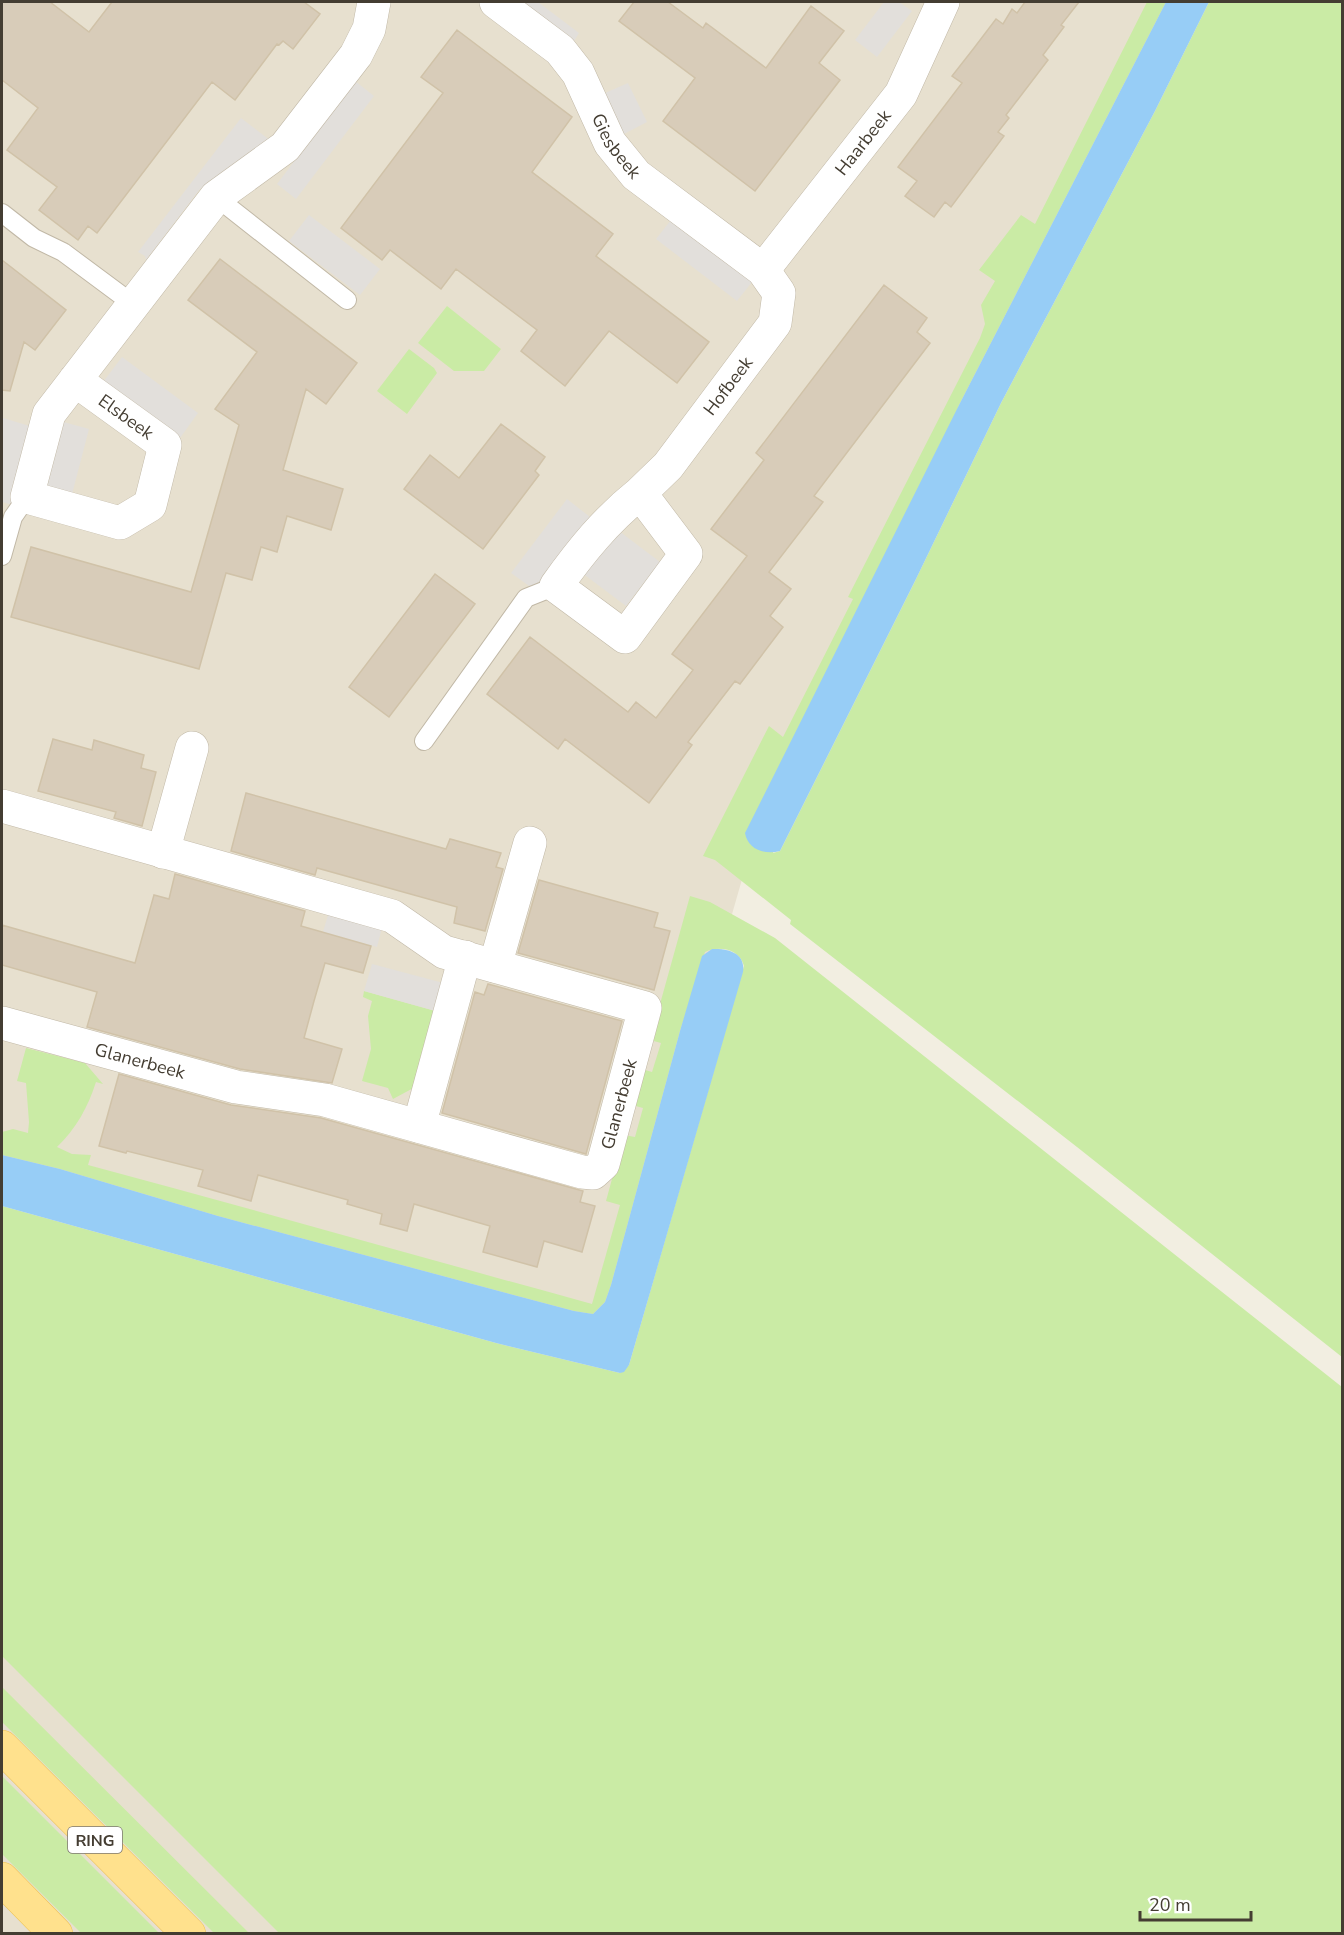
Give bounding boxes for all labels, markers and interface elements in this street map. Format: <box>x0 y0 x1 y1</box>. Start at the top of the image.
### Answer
street label: Haarbeek <box>829 104 897 181</box>
street label: Giesbeek <box>586 110 647 185</box>
street label: Hofbeek <box>698 351 759 420</box>
street label: Elsbeek <box>93 389 159 446</box>
street label: Glanerbeek <box>92 1037 189 1085</box>
street label: Glanerbeek <box>595 1055 643 1152</box>
road number: RING <box>68 1827 122 1853</box>
scale bar <box>1140 1884 1251 1922</box>
text: 20 m <box>1149 1893 1191 1917</box>

